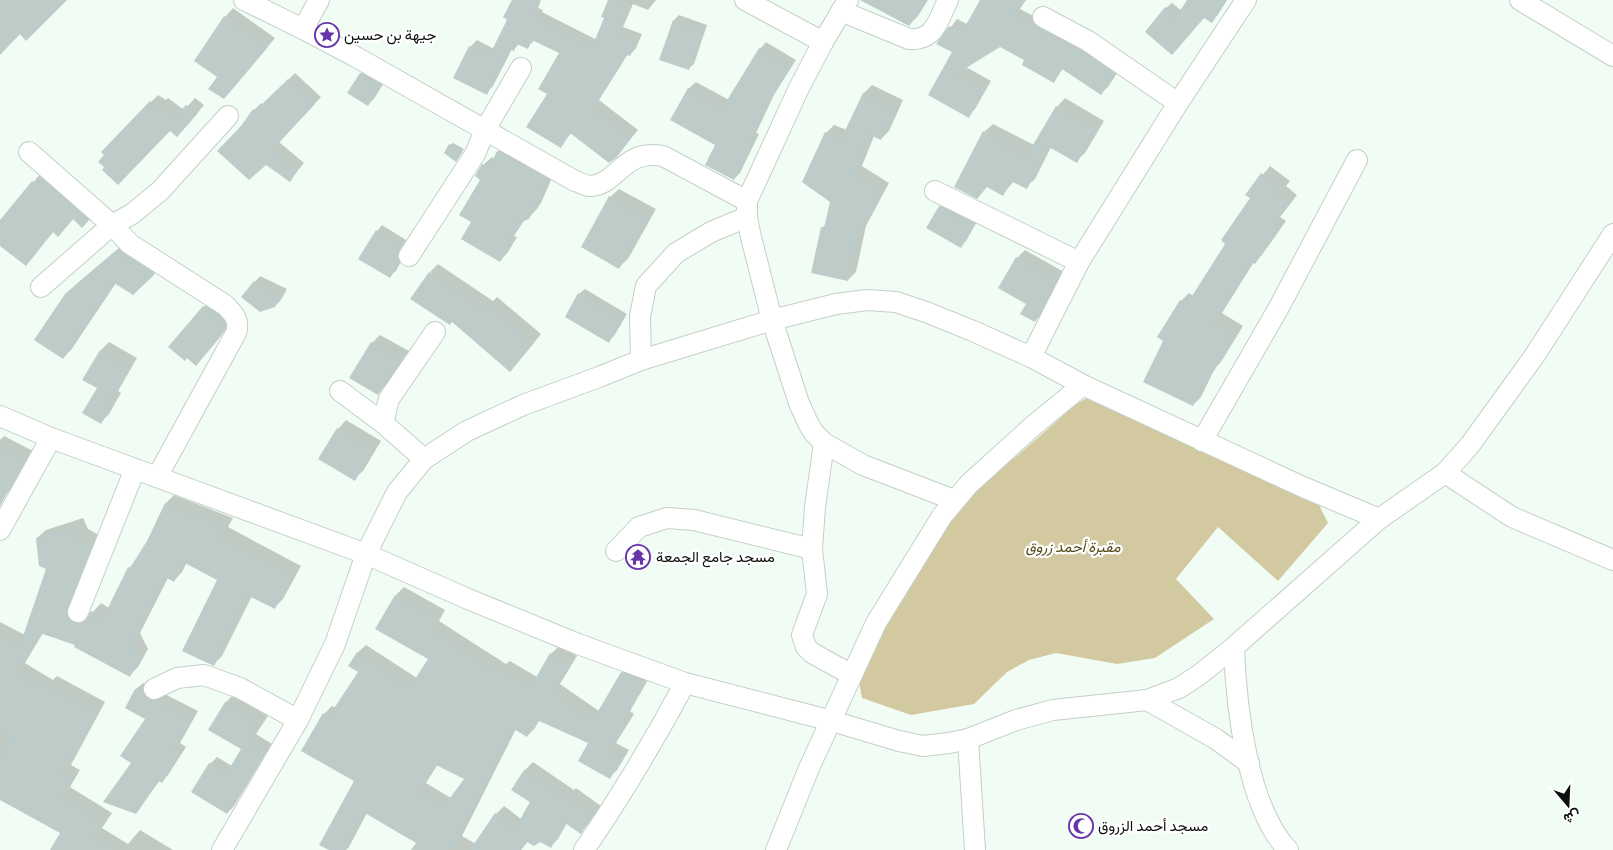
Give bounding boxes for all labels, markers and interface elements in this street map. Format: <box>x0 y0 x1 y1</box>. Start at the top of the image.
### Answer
place icon: جيهة بن حسين <box>314 22 340 48</box>
place label: جيهة بن حسين <box>344 26 436 45</box>
park label: مقبرة أحمد زروق <box>1025 538 1122 556</box>
temple icon: مسجد جامع الجمعة <box>625 544 651 570</box>
place label: مسجد جامع الجمعة <box>656 548 775 568</box>
north arrow <box>1543 780 1593 830</box>
text: ش <box>1561 806 1583 828</box>
mosque icon: مسجد أحمد الزروق <box>1068 813 1094 839</box>
place label: مسجد أحمد الزروق <box>1098 817 1208 835</box>

